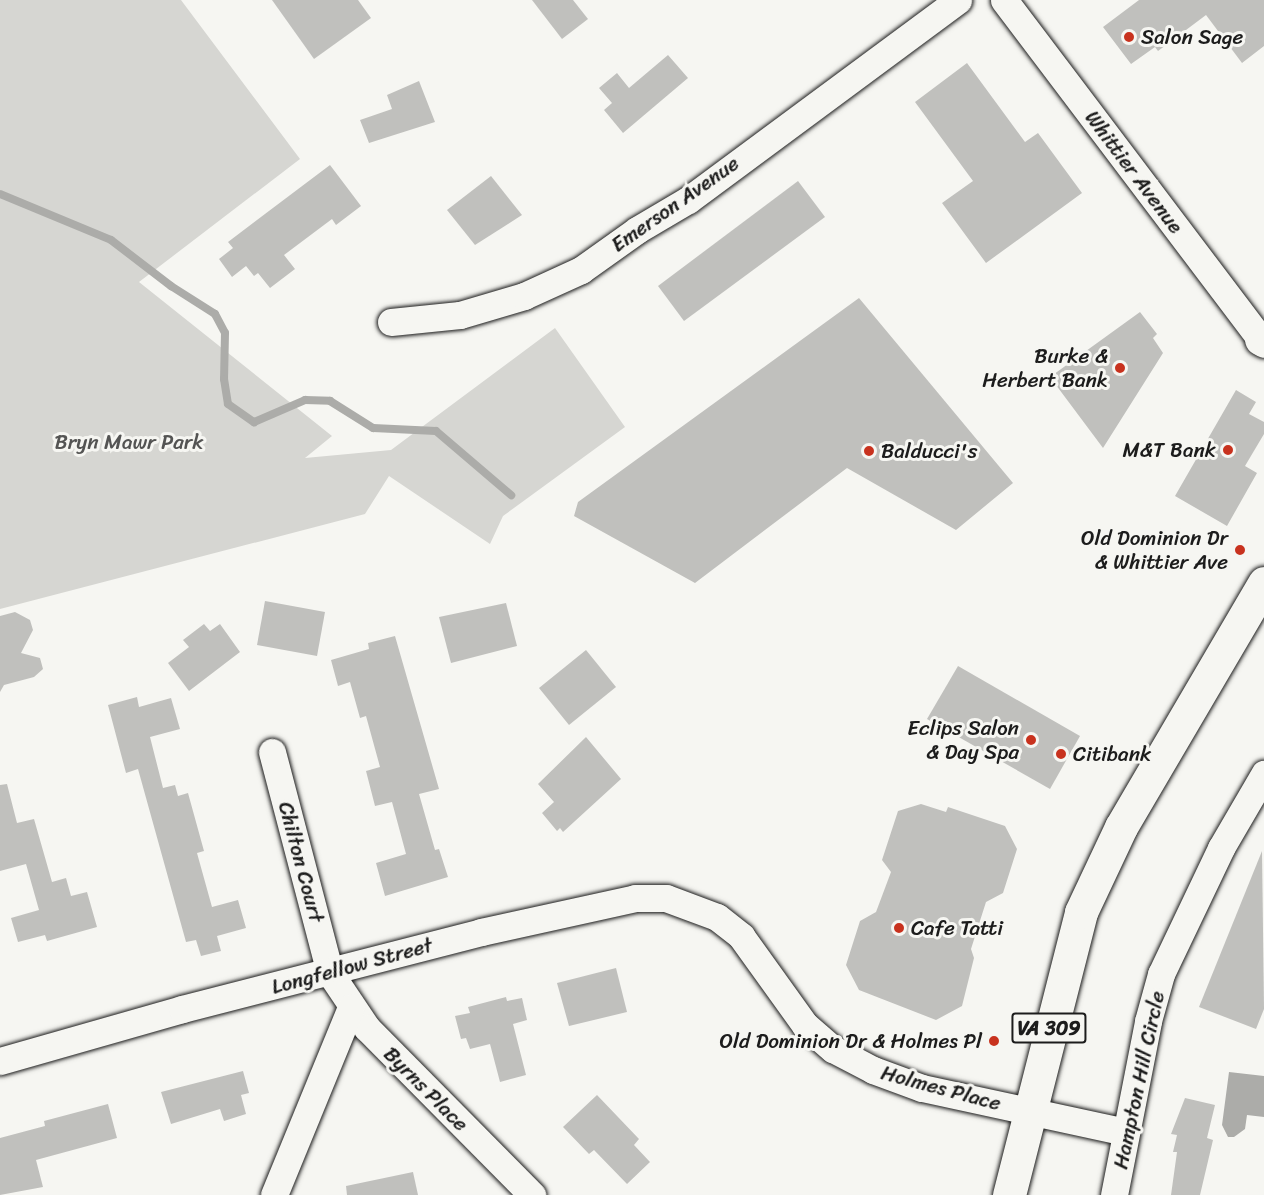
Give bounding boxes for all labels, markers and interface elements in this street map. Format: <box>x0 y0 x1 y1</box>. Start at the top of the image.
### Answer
place label: Salon Sage <box>1141 24 1243 50</box>
marker: Salon Sage <box>1122 30 1136 44</box>
street label: Whittier Avenue <box>1080 106 1188 238</box>
street label: Emerson Avenue <box>606 151 744 257</box>
place label: Burke & Herbert Bank <box>982 343 1108 393</box>
marker: Burke & Herbert Bank <box>1113 361 1127 375</box>
park label: Bryn Mawr Park <box>55 429 203 455</box>
place label: M&T Bank <box>1123 437 1216 463</box>
place label: Balducci's <box>881 438 977 464</box>
marker: M&T Bank <box>1221 443 1235 457</box>
marker: Balducci's <box>862 444 876 458</box>
place label: Old Dominion Dr & Whittier Ave <box>1081 525 1228 575</box>
marker: Old Dominion Dr & Whittier Ave <box>1233 543 1247 557</box>
place label: Eclips Salon & Day Spa <box>907 715 1019 765</box>
marker: Eclips Salon & Day Spa <box>1024 733 1038 747</box>
place label: Citibank <box>1073 741 1151 767</box>
marker: Citibank <box>1054 747 1068 761</box>
street label: Chilton Court <box>273 799 329 925</box>
place label: Cafe Tatti <box>911 915 1004 941</box>
marker: Cafe Tatti <box>892 921 906 935</box>
street label: Longfellow Street <box>269 932 435 1000</box>
street label: Hampton Hill Circle <box>1108 989 1170 1171</box>
road number: VA 309 <box>1010 1011 1088 1045</box>
place label: Old Dominion Dr & Holmes Pl <box>719 1028 982 1054</box>
marker: Old Dominion Dr & Holmes Pl <box>987 1034 1001 1048</box>
street label: Byrns Place <box>378 1041 474 1137</box>
street label: Holmes Place <box>878 1060 1004 1116</box>

